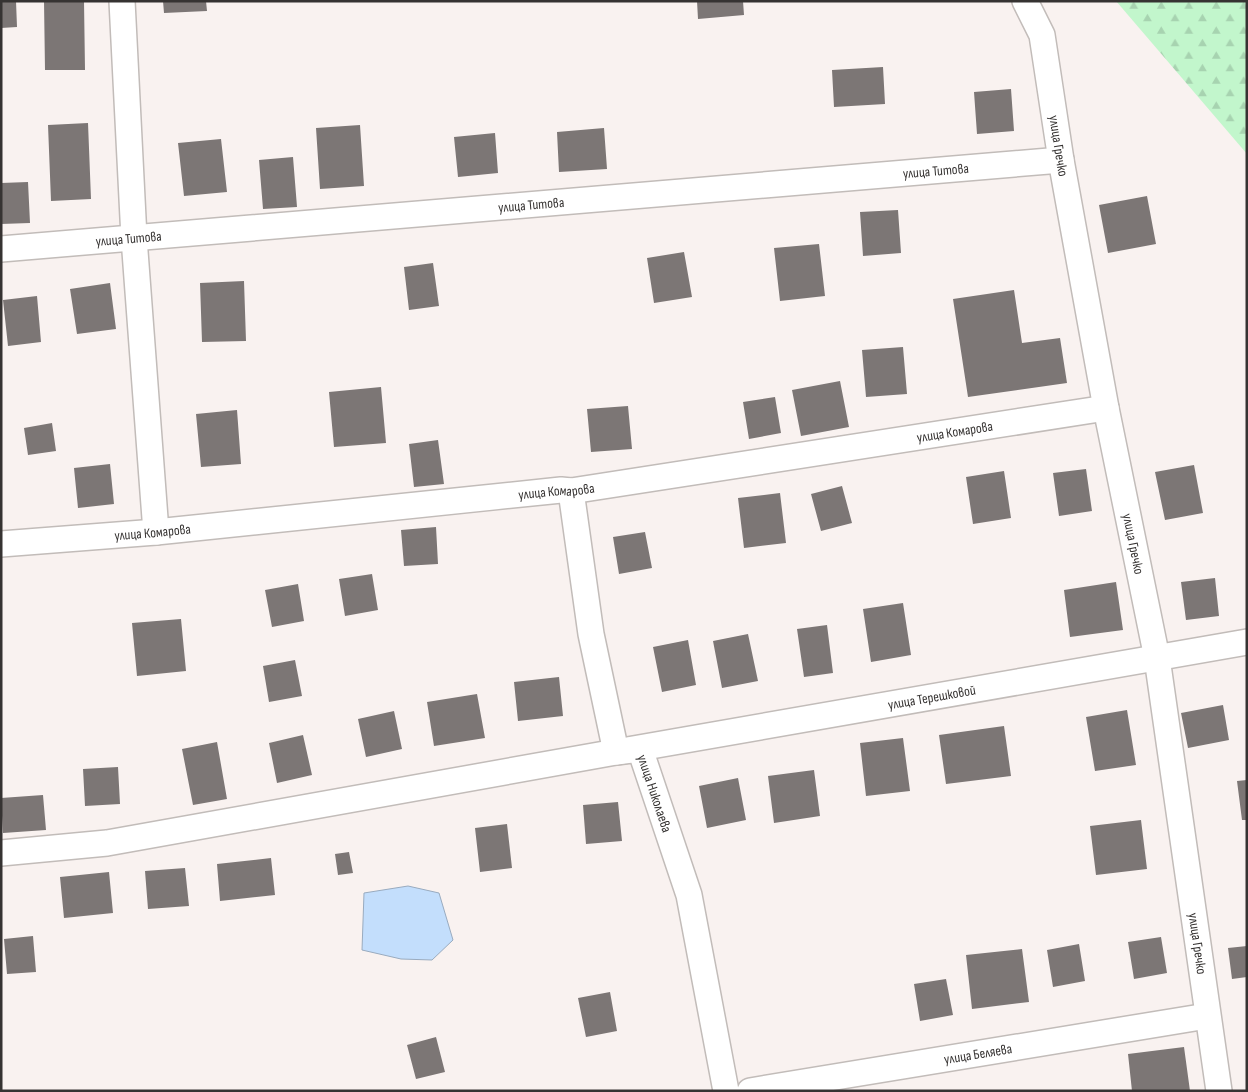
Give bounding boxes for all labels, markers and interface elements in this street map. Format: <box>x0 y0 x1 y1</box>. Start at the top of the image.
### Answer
street label: улица Гречко <box>1046 114 1072 178</box>
street label: улица Титова <box>902 159 969 182</box>
street label: улица Титова <box>497 193 565 216</box>
street label: улица Титова <box>95 227 162 250</box>
street label: улица Комарова <box>916 417 994 446</box>
street label: улица Комарова <box>517 479 596 503</box>
street label: улица Гречко <box>1119 512 1148 576</box>
street label: улица Комарова <box>114 520 192 544</box>
street label: улица Терешковой <box>887 681 977 713</box>
street label: улица Николаева <box>634 752 676 834</box>
street label: улица Гречко <box>1185 912 1211 975</box>
street label: улица Беляева <box>943 1040 1013 1068</box>

